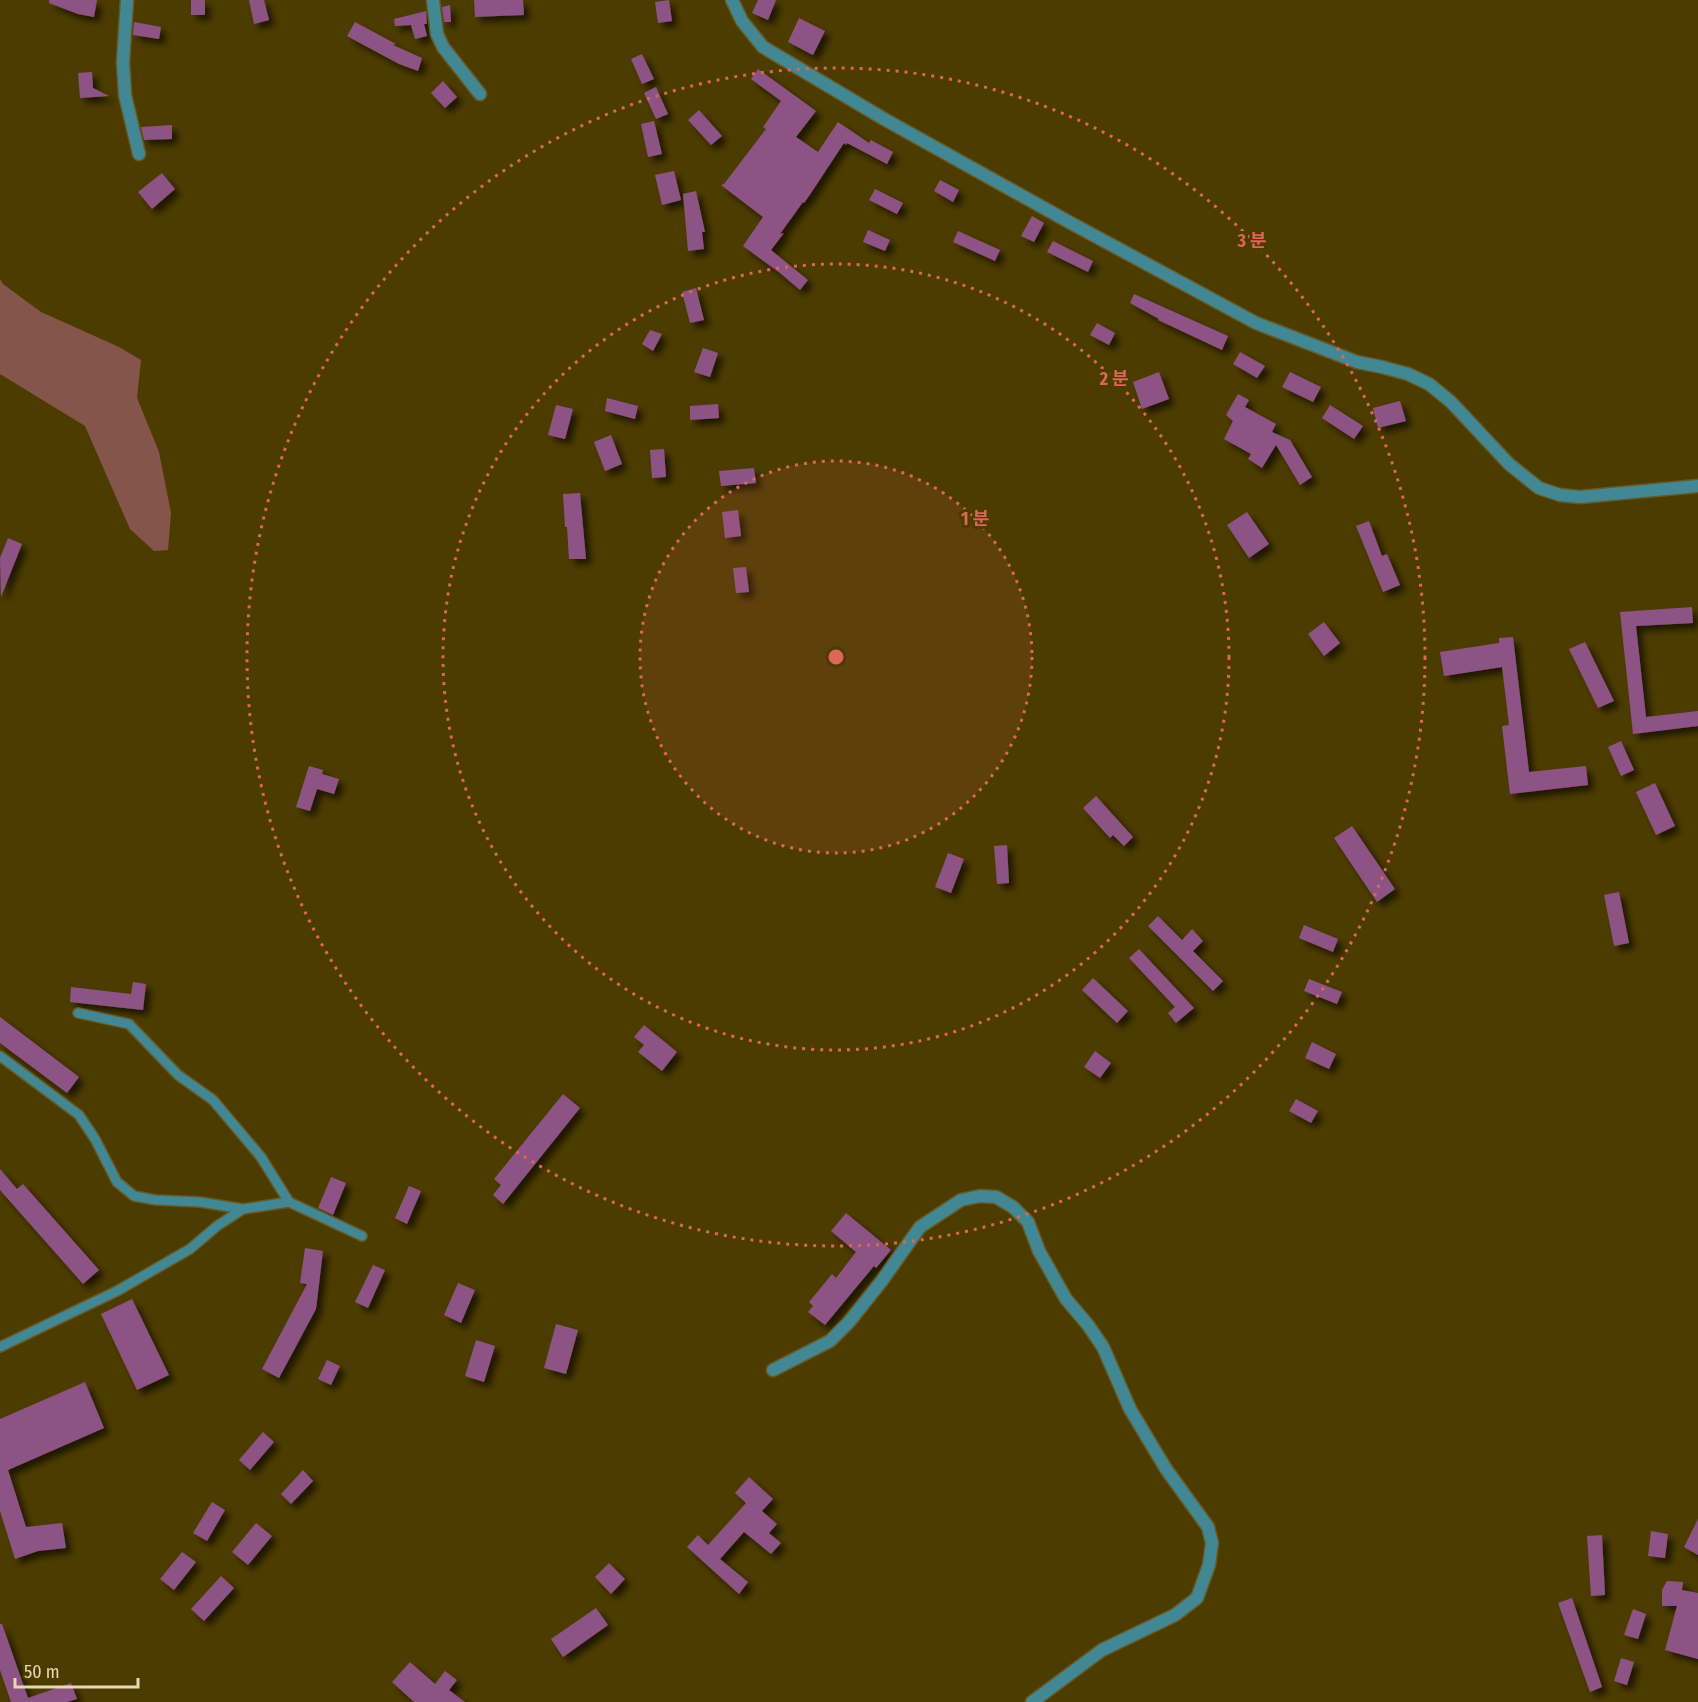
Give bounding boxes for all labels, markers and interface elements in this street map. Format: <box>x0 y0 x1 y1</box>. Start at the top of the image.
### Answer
text: 3 분 <box>1237 230 1267 252</box>
text: 2 분 <box>1099 368 1129 390</box>
text: 1 분 <box>961 508 989 530</box>
centre of rings <box>826 647 846 667</box>
scale bar <box>15 1651 138 1689</box>
text: 50 m <box>24 1661 60 1683</box>

